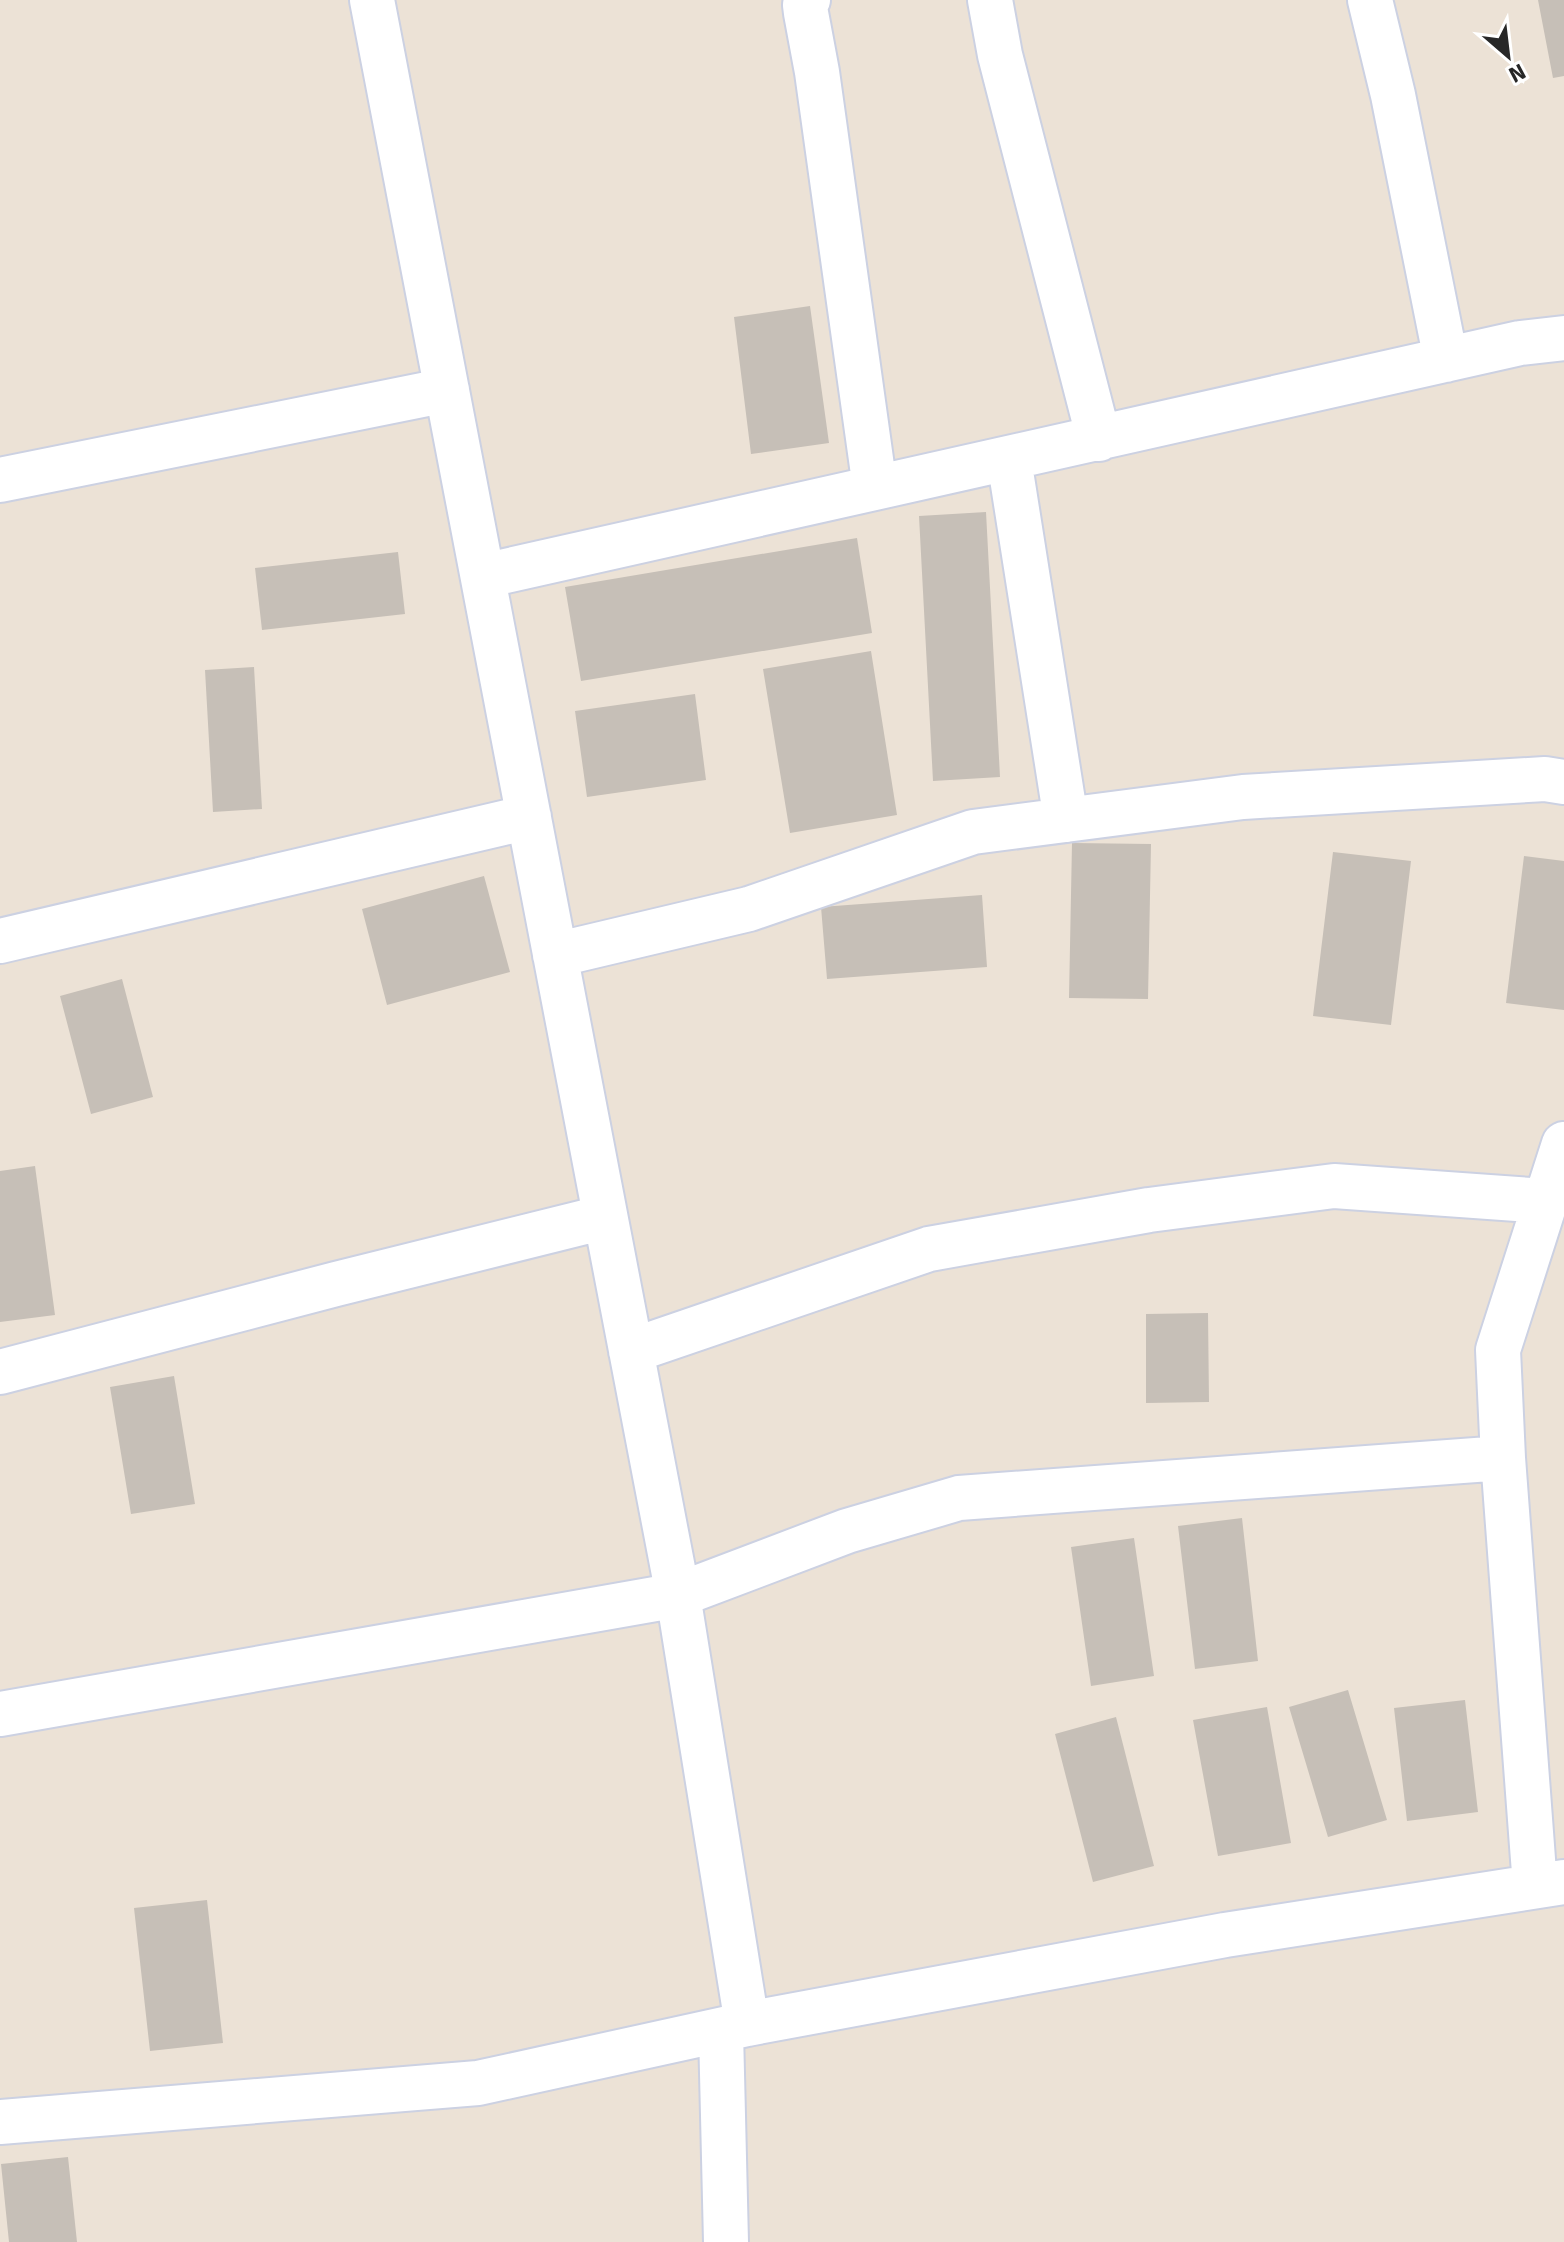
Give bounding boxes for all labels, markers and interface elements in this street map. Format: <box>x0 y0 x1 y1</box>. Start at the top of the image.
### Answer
north arrow <box>1468 16 1548 96</box>
text: N <box>1504 58 1530 89</box>

